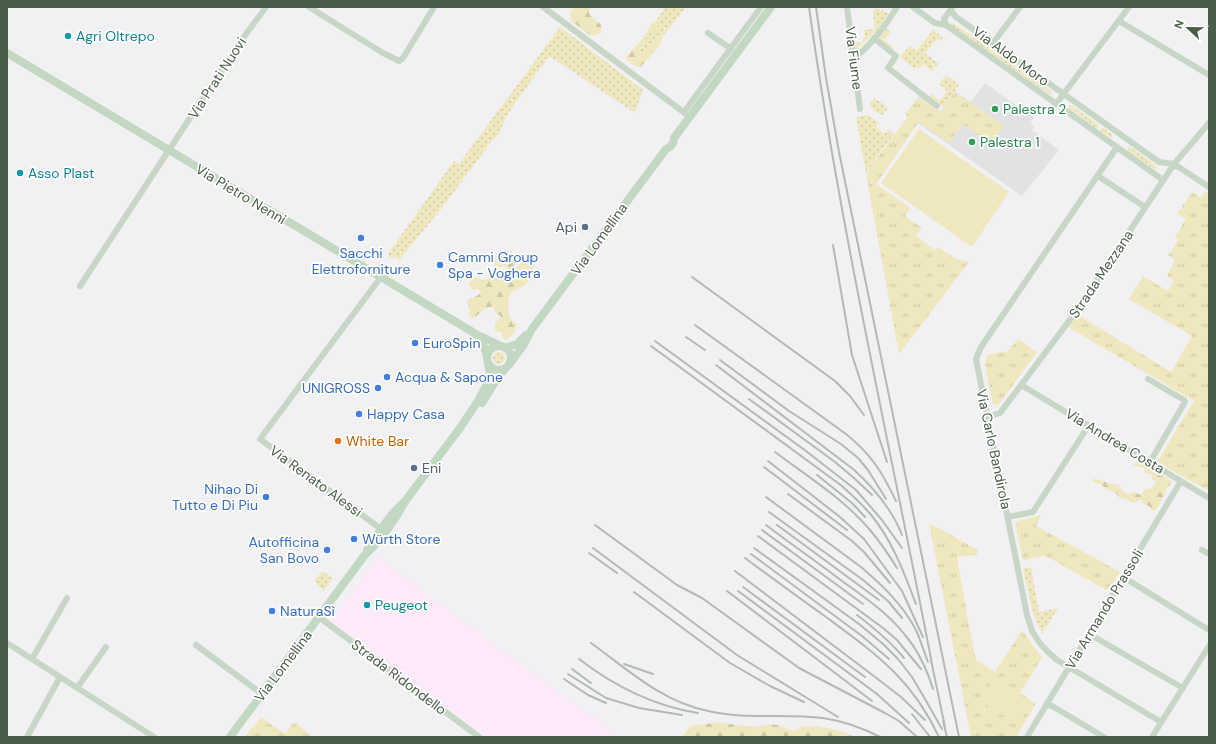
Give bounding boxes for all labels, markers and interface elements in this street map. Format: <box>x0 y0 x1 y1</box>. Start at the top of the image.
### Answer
north arrow <box>1168 8 1208 48</box>
text: N <box>1171 18 1187 31</box>
street label: Via Aldo Moro <box>969 22 1053 90</box>
street label: Via Fiume <box>841 25 867 91</box>
place label: Agri Oltrepo <box>76 27 155 45</box>
marker: Agri Oltrepo <box>63 31 73 41</box>
street label: Via Prati Nuovi <box>184 34 250 122</box>
place label: Palestra 2 <box>1003 100 1066 118</box>
marker: Palestra 2 <box>990 104 1000 114</box>
place label: Palestra 1 <box>980 133 1040 151</box>
marker: Palestra 1 <box>967 137 977 147</box>
street label: Via Pietro Nenni <box>192 160 290 228</box>
place label: Asso Plast <box>28 164 94 182</box>
marker: Asso Plast <box>15 168 25 178</box>
street label: Via Lomellina <box>567 199 631 279</box>
place label: Api <box>556 218 577 236</box>
marker: Api <box>580 222 590 232</box>
street label: Strada Mezzana <box>1065 227 1137 321</box>
marker: Sacchi Elettroforniture <box>356 233 366 243</box>
place label: Sacchi Elettroforniture <box>312 244 410 278</box>
place label: Cammi Group Spa - Voghera <box>448 248 541 282</box>
marker: Cammi Group Spa - Voghera <box>435 260 445 270</box>
place label: EuroSpin <box>423 334 480 352</box>
marker: EuroSpin <box>410 338 420 348</box>
place label: Acqua & Sapone <box>395 368 503 386</box>
marker: Acqua & Sapone <box>382 372 392 382</box>
place label: UNIGROSS <box>302 379 370 397</box>
marker: UNIGROSS <box>373 383 383 393</box>
street label: Via Carlo Bandirola <box>972 387 1016 511</box>
street label: Via Andrea Costa <box>1062 404 1168 478</box>
place label: Happy Casa <box>367 405 445 423</box>
marker: Happy Casa <box>354 409 364 419</box>
place label: White Bar <box>346 432 409 450</box>
marker: White Bar <box>333 436 343 446</box>
street label: Via Renato Alessi <box>266 441 366 521</box>
place label: Eni <box>422 459 441 477</box>
marker: Eni <box>409 463 419 473</box>
place label: Nihao Di Tutto e Di Piu <box>172 480 258 514</box>
marker: Nihao Di Tutto e Di Piu <box>261 492 271 502</box>
place label: Würth Store <box>362 530 440 548</box>
place label: Autofficina San Bovo <box>249 533 319 567</box>
marker: Würth Store <box>349 534 359 544</box>
marker: Autofficina San Bovo <box>322 545 332 555</box>
street label: Via Armando Prassoli <box>1061 546 1147 672</box>
place label: Peugeot <box>375 596 428 614</box>
marker: Peugeot <box>362 600 372 610</box>
place label: NaturaSì <box>280 602 336 620</box>
marker: NaturaSì <box>267 606 277 616</box>
street label: Via Lomellina <box>250 627 316 705</box>
street label: Strada Ridondello <box>348 635 450 719</box>

